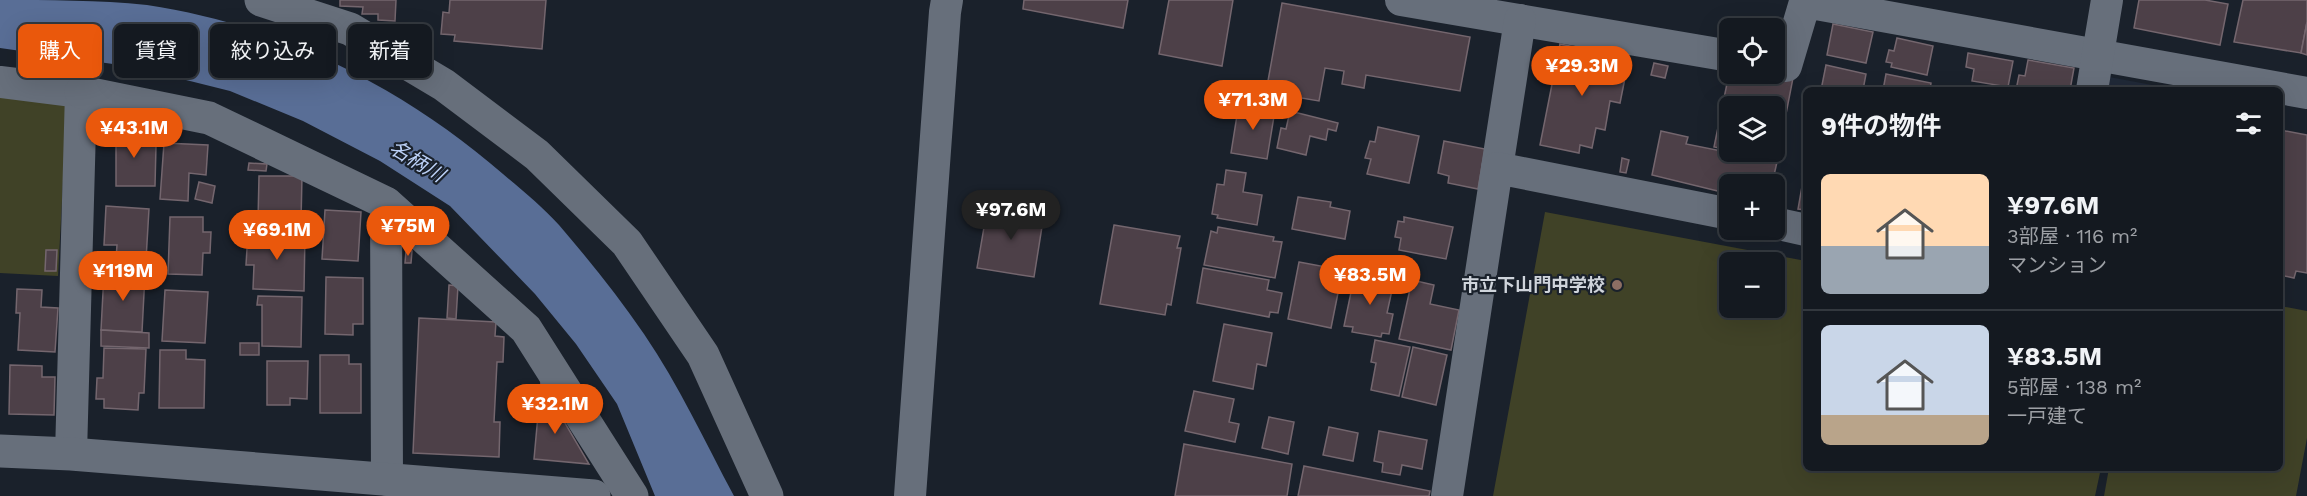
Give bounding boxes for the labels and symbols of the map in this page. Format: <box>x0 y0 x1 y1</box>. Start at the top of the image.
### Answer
pin: ¥29.3M <box>1533 46 1631 97</box>
pin: ¥71.3M <box>1204 80 1302 131</box>
pin: ¥43.1M <box>85 108 183 159</box>
water label: 名柄川 <box>385 135 451 188</box>
pin: ¥97.6M <box>962 190 1060 241</box>
pin: ¥75M <box>372 206 444 257</box>
pin: ¥69.1M <box>228 210 326 261</box>
pin: ¥119M <box>81 251 165 302</box>
pin: ¥83.5M <box>1321 255 1419 306</box>
place label: 市立下山門中学校 <box>1461 274 1605 295</box>
marker: 市立下山門中学校 <box>1610 278 1624 292</box>
pin: ¥32.1M <box>506 384 604 435</box>

